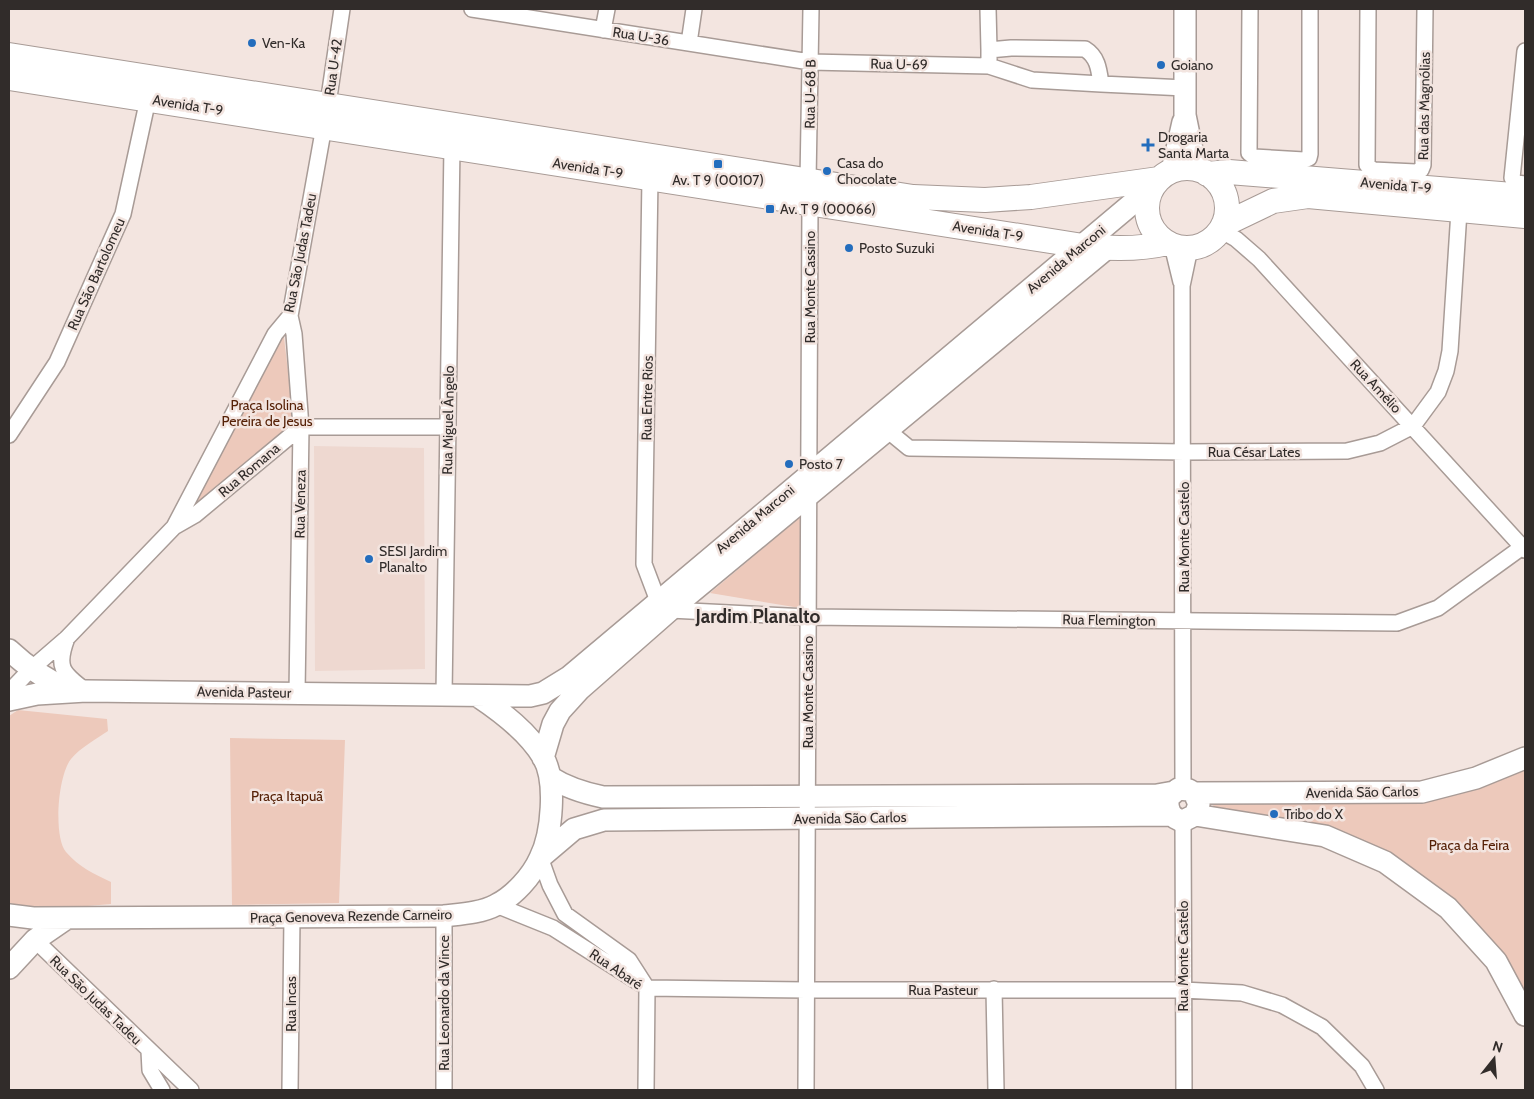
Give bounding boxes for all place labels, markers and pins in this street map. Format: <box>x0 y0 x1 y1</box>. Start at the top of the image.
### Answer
place label: Ven-Ka <box>262 34 306 52</box>
marker: Ven-Ka <box>246 37 258 49</box>
place label: Goiano <box>1171 56 1214 74</box>
marker: Goiano <box>1155 59 1167 71</box>
place label: Drogaria Santa Marta <box>1158 128 1229 162</box>
marker: Drogaria Santa Marta <box>1142 139 1154 151</box>
place label: Casa do Chocolate <box>837 154 897 188</box>
marker: Av. T 9 (00107) <box>712 158 724 170</box>
marker: Casa do Chocolate <box>821 165 833 177</box>
place label: Av. T 9 (00107) <box>672 171 764 189</box>
place label: Av. T 9 (00066) <box>780 200 876 218</box>
marker: Av. T 9 (00066) <box>764 203 776 215</box>
place label: Posto Suzuki <box>859 239 934 257</box>
marker: Posto Suzuki <box>843 242 855 254</box>
place label: Posto 7 <box>799 455 843 473</box>
marker: Posto 7 <box>783 458 795 470</box>
place label: SESI Jardim Planalto <box>379 542 447 576</box>
marker: SESI Jardim Planalto <box>363 553 375 565</box>
place label: Tribo do X <box>1284 805 1344 823</box>
marker: Tribo do X <box>1268 808 1280 820</box>

